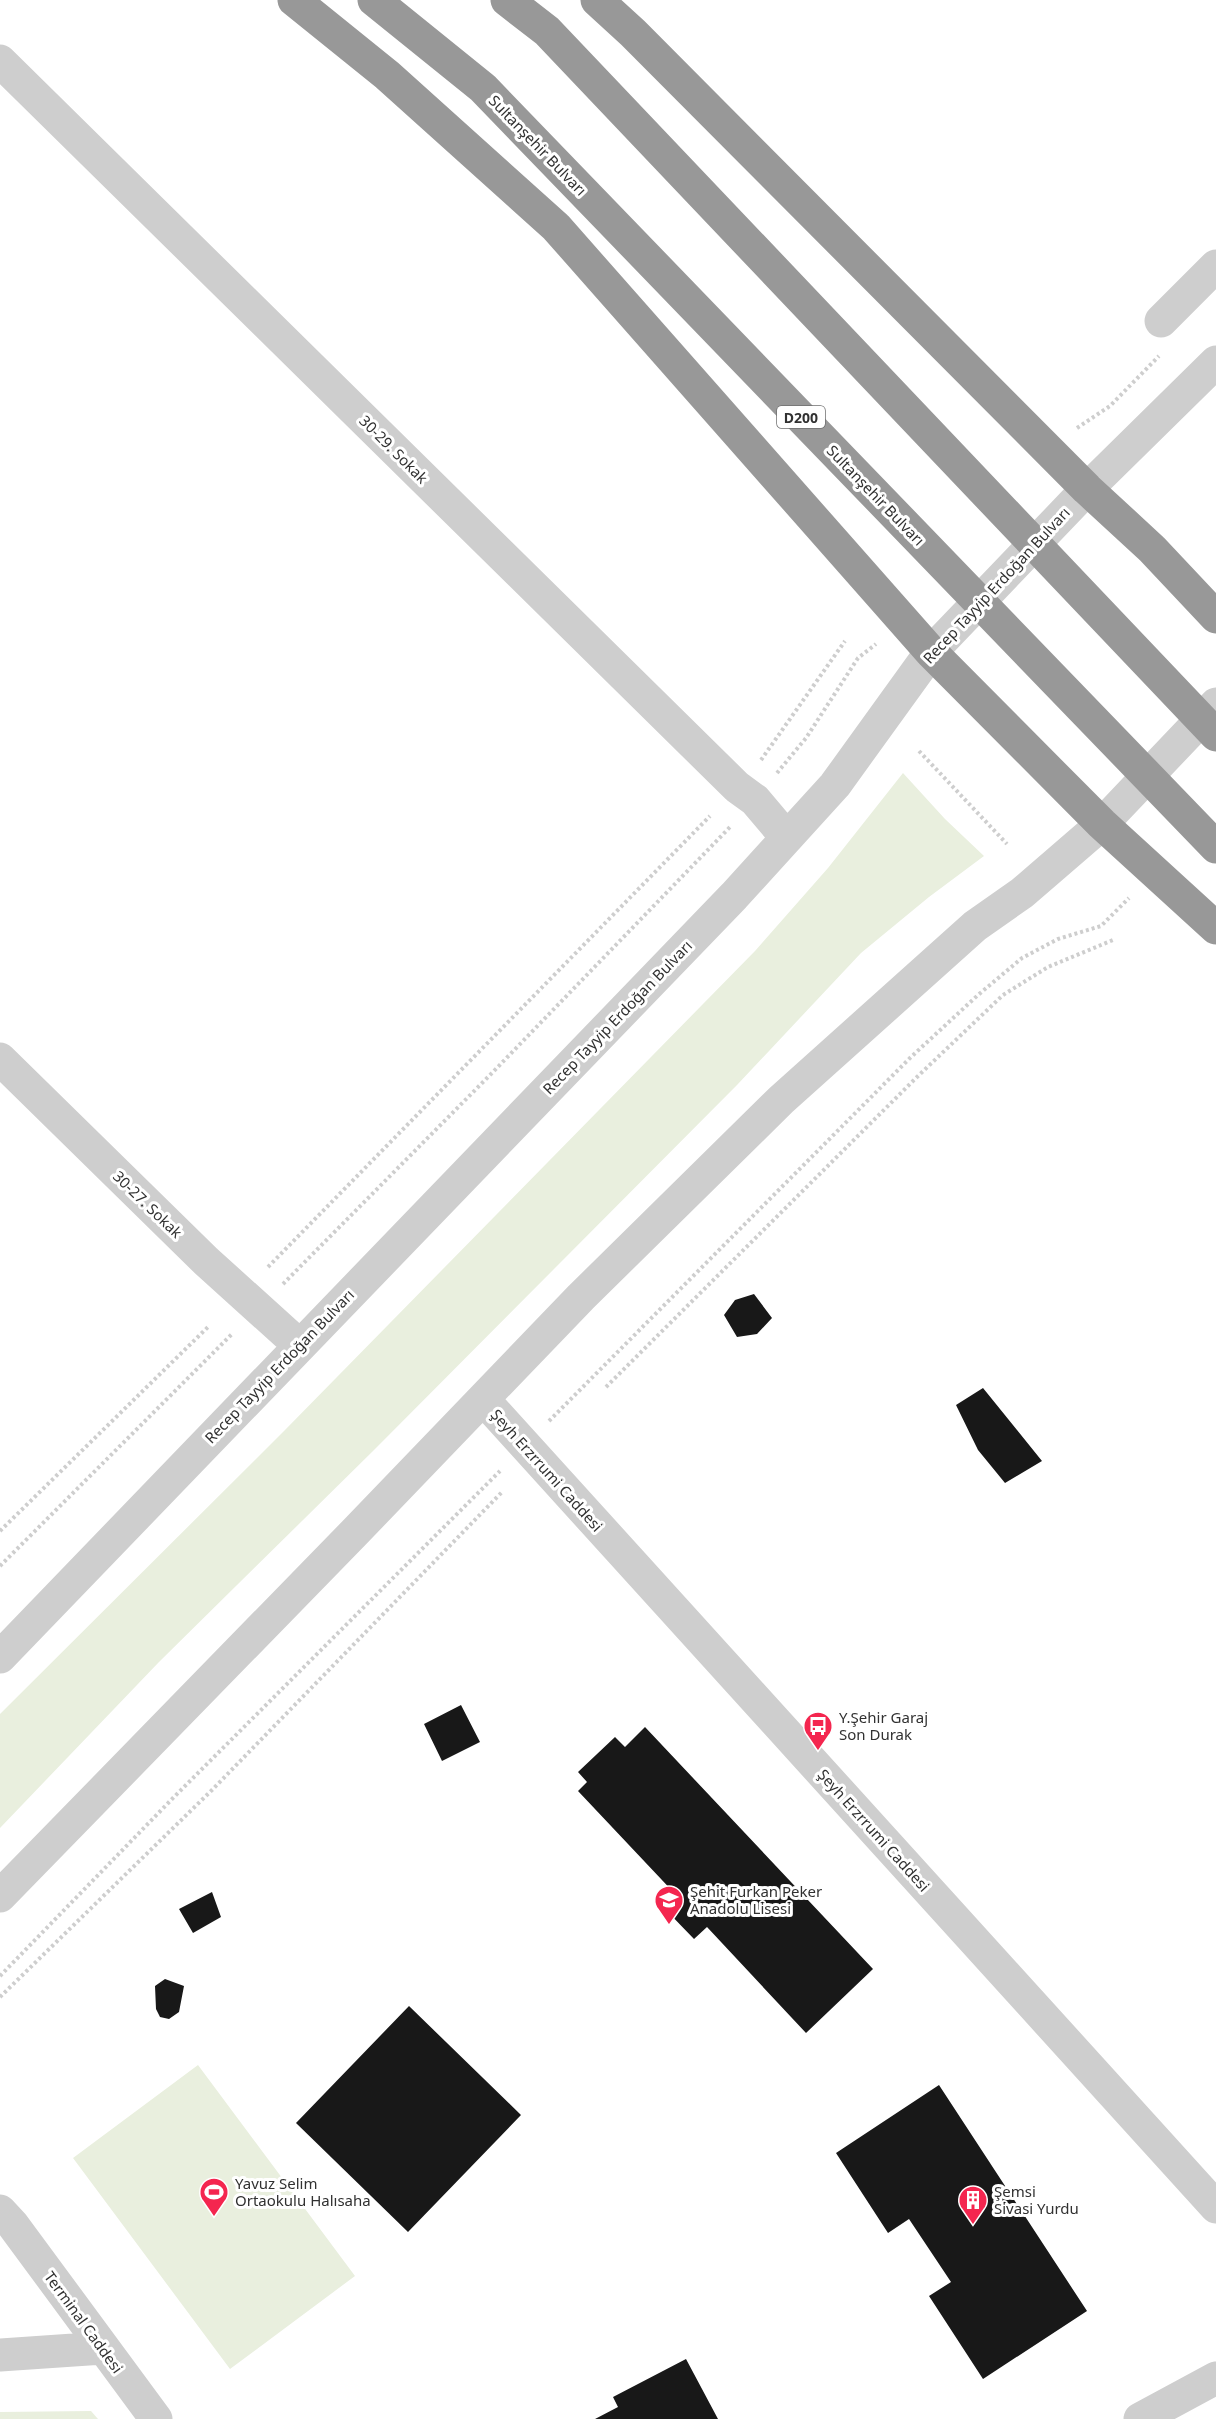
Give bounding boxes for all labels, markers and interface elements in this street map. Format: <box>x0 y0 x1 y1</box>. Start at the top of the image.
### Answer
street label: Sultanşehir Bulvarı <box>485 90 591 200</box>
road number: D200 <box>777 406 825 428</box>
street label: 30-29. Sokak <box>356 411 432 487</box>
street label: Sultanşehir Bulvarı <box>823 440 929 550</box>
street label: Recep Tayyip Erdoğan Bulvarı <box>918 503 1074 667</box>
street label: Recep Tayyip Erdoğan Bulvarı <box>538 936 696 1098</box>
street label: 30-27. Sokak <box>109 1166 187 1242</box>
street label: Recep Tayyip Erdoğan Bulvarı <box>200 1285 358 1447</box>
street label: Şeyh Erzrrumi Caddesi <box>487 1405 607 1535</box>
place label: Y.Şehir Garaj Son Durak <box>839 1707 928 1744</box>
bus stop icon: Y.Şehir Garaj Son Durak <box>802 1710 834 1752</box>
street label: Şeyh Erzrrumi Caddesi <box>814 1765 934 1895</box>
place label: Şehit Furkan Peker Anadolu Lisesi <box>690 1881 822 1918</box>
school or university icon: Şehit Furkan Peker Anadolu Lisesi <box>653 1884 685 1926</box>
place label: Yavuz Selim Ortaokulu Halısaha <box>235 2173 371 2210</box>
sports icon: Yavuz Selim Ortaokulu Halısaha <box>198 2176 230 2218</box>
place label: Şemsi Sivasi Yurdu <box>994 2181 1079 2218</box>
building icon: Şemsi Sivasi Yurdu <box>957 2184 989 2226</box>
street label: Terminal Caddesi <box>40 2267 128 2377</box>

